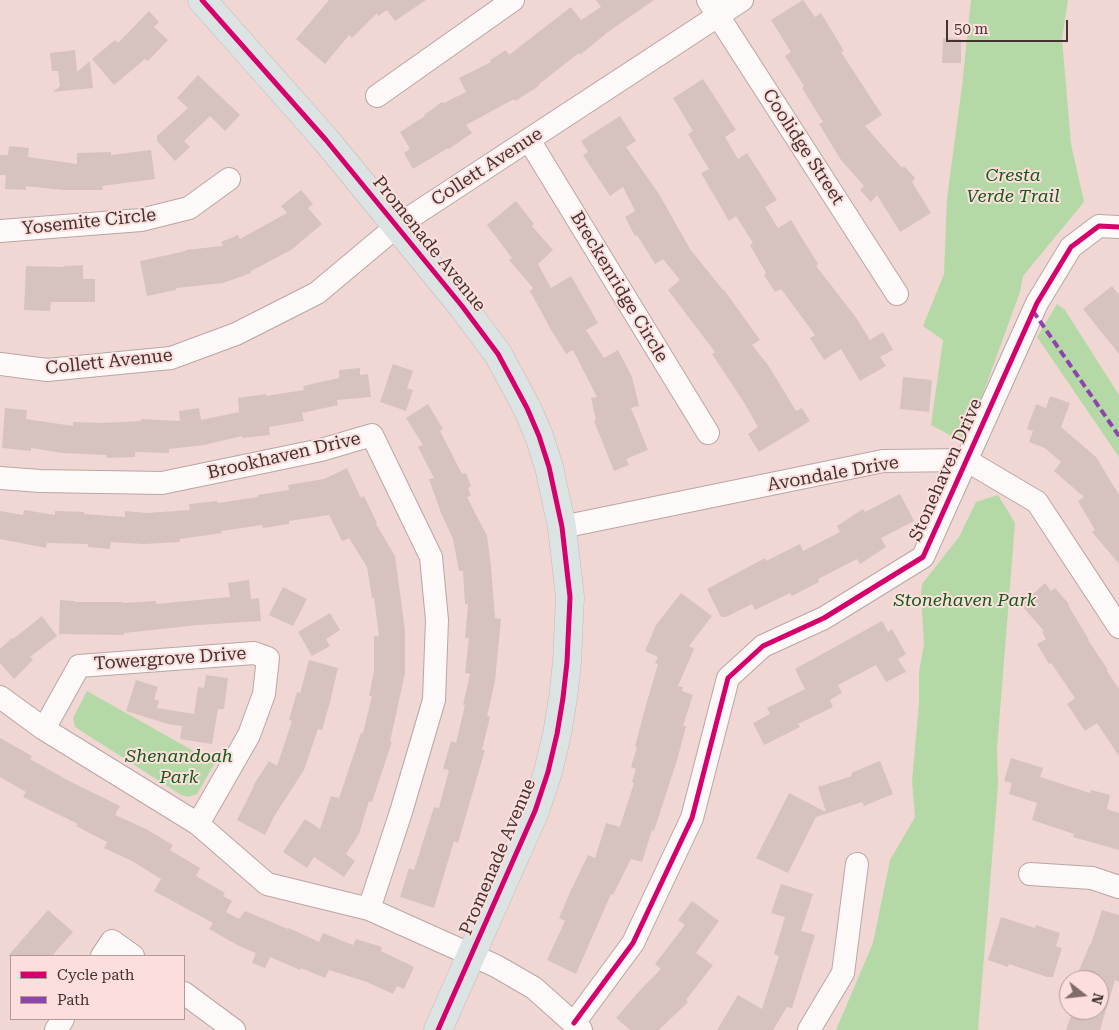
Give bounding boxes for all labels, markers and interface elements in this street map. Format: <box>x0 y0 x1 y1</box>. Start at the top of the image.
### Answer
scale bar <box>949 10 1072 42</box>
text: 50 m <box>954 20 988 38</box>
street label: Coolidge Street <box>758 85 848 209</box>
street label: Collett Avenue <box>428 123 546 211</box>
park label: Cresta Verde Trail <box>966 165 1060 208</box>
street label: Promenade Avenue <box>368 172 490 316</box>
street label: Yosemite Circle <box>21 204 157 240</box>
street label: Breckenridge Circle <box>565 208 673 366</box>
street label: Collett Avenue <box>44 345 174 379</box>
street label: Stonehaven Drive <box>905 395 987 545</box>
street label: Brookhaven Drive <box>205 428 363 484</box>
street label: Avondale Drive <box>766 452 900 496</box>
park label: Stonehaven Park <box>894 590 1036 612</box>
street label: Towergrove Drive <box>93 643 247 675</box>
park label: Shenandoah Park <box>125 746 233 789</box>
street label: Promenade Avenue <box>455 776 541 938</box>
legend <box>10 955 185 1020</box>
text: Cycle path <box>57 966 134 984</box>
north arrow <box>1059 970 1109 1020</box>
text: Path <box>57 991 90 1009</box>
text: N <box>1088 991 1107 1006</box>

